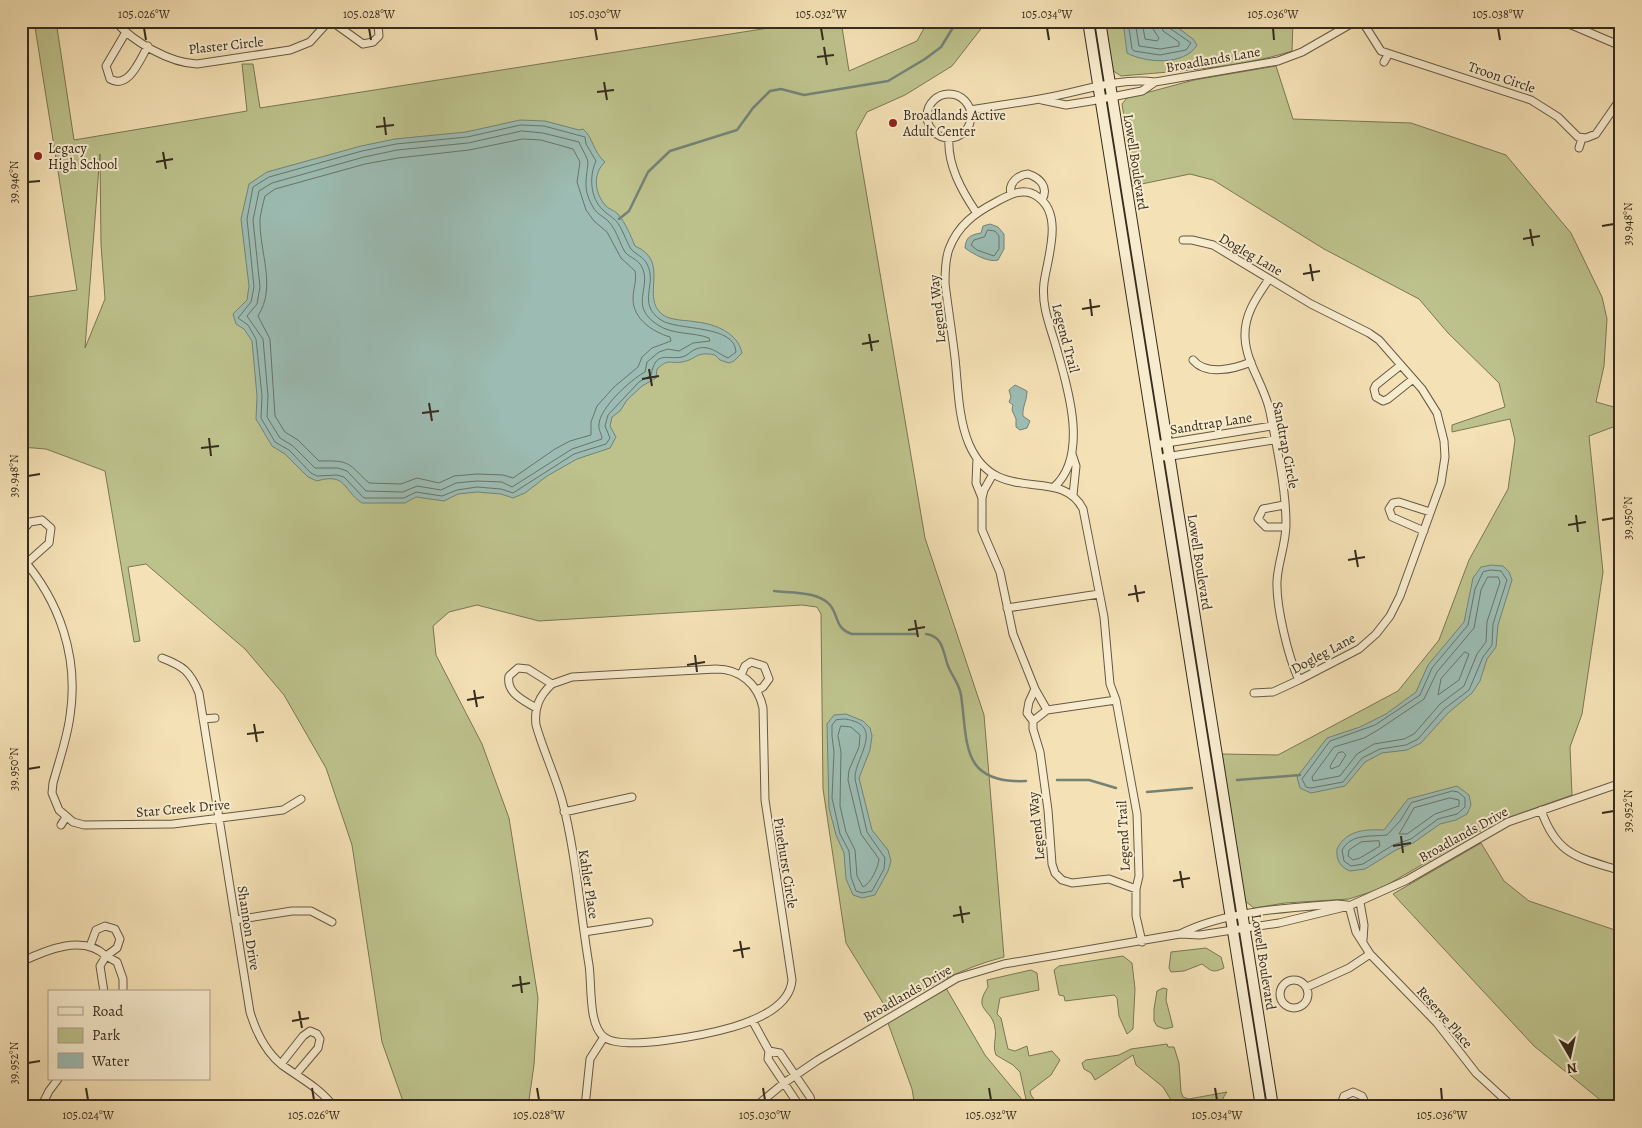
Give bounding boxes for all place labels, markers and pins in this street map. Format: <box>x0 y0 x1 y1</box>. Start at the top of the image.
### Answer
place label: Broadlands Active Adult Center <box>902 106 1006 141</box>
marker: Broadlands Active Adult Center <box>887 117 899 129</box>
place label: Legacy High School <box>48 139 118 174</box>
marker: Legacy High School <box>32 150 44 162</box>

